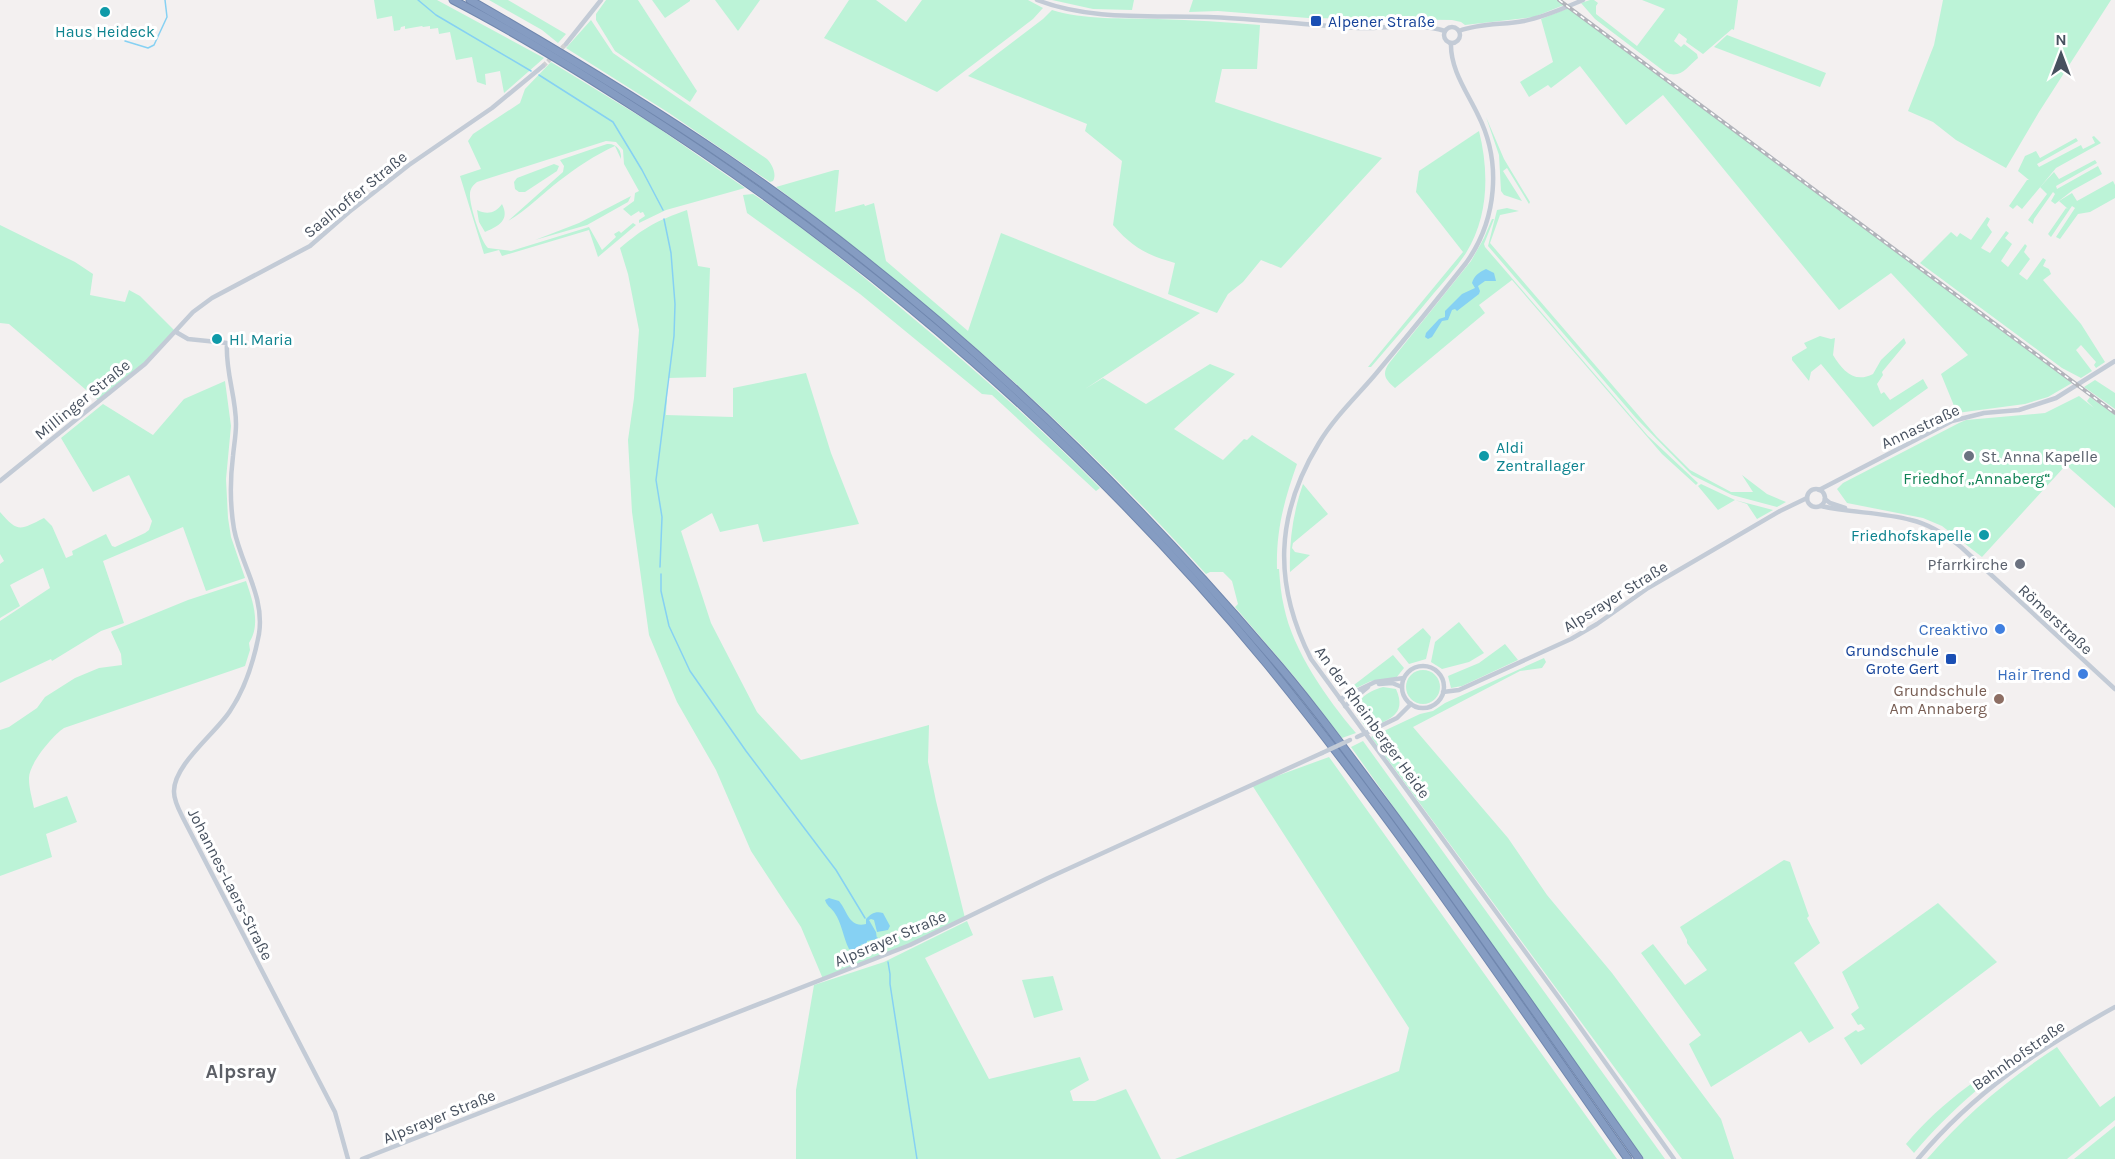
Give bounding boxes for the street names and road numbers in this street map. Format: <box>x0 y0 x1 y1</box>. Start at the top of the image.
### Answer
street label: Saalhoffer Straße <box>300 147 411 242</box>
street label: Millinger Straße <box>31 355 134 444</box>
street label: Annastraße <box>1878 400 1962 453</box>
street label: Alpsrayer Straße <box>1560 557 1671 636</box>
street label: Römerstraße <box>2015 580 2097 659</box>
street label: An der Rheinberger Heide <box>1311 642 1434 802</box>
street label: Johannes-Laers-Straße <box>184 805 277 963</box>
street label: Alpsrayer Straße <box>831 906 949 971</box>
street label: Bahnhofstraße <box>1968 1016 2068 1094</box>
street label: Alpsrayer Straße <box>380 1085 498 1148</box>

